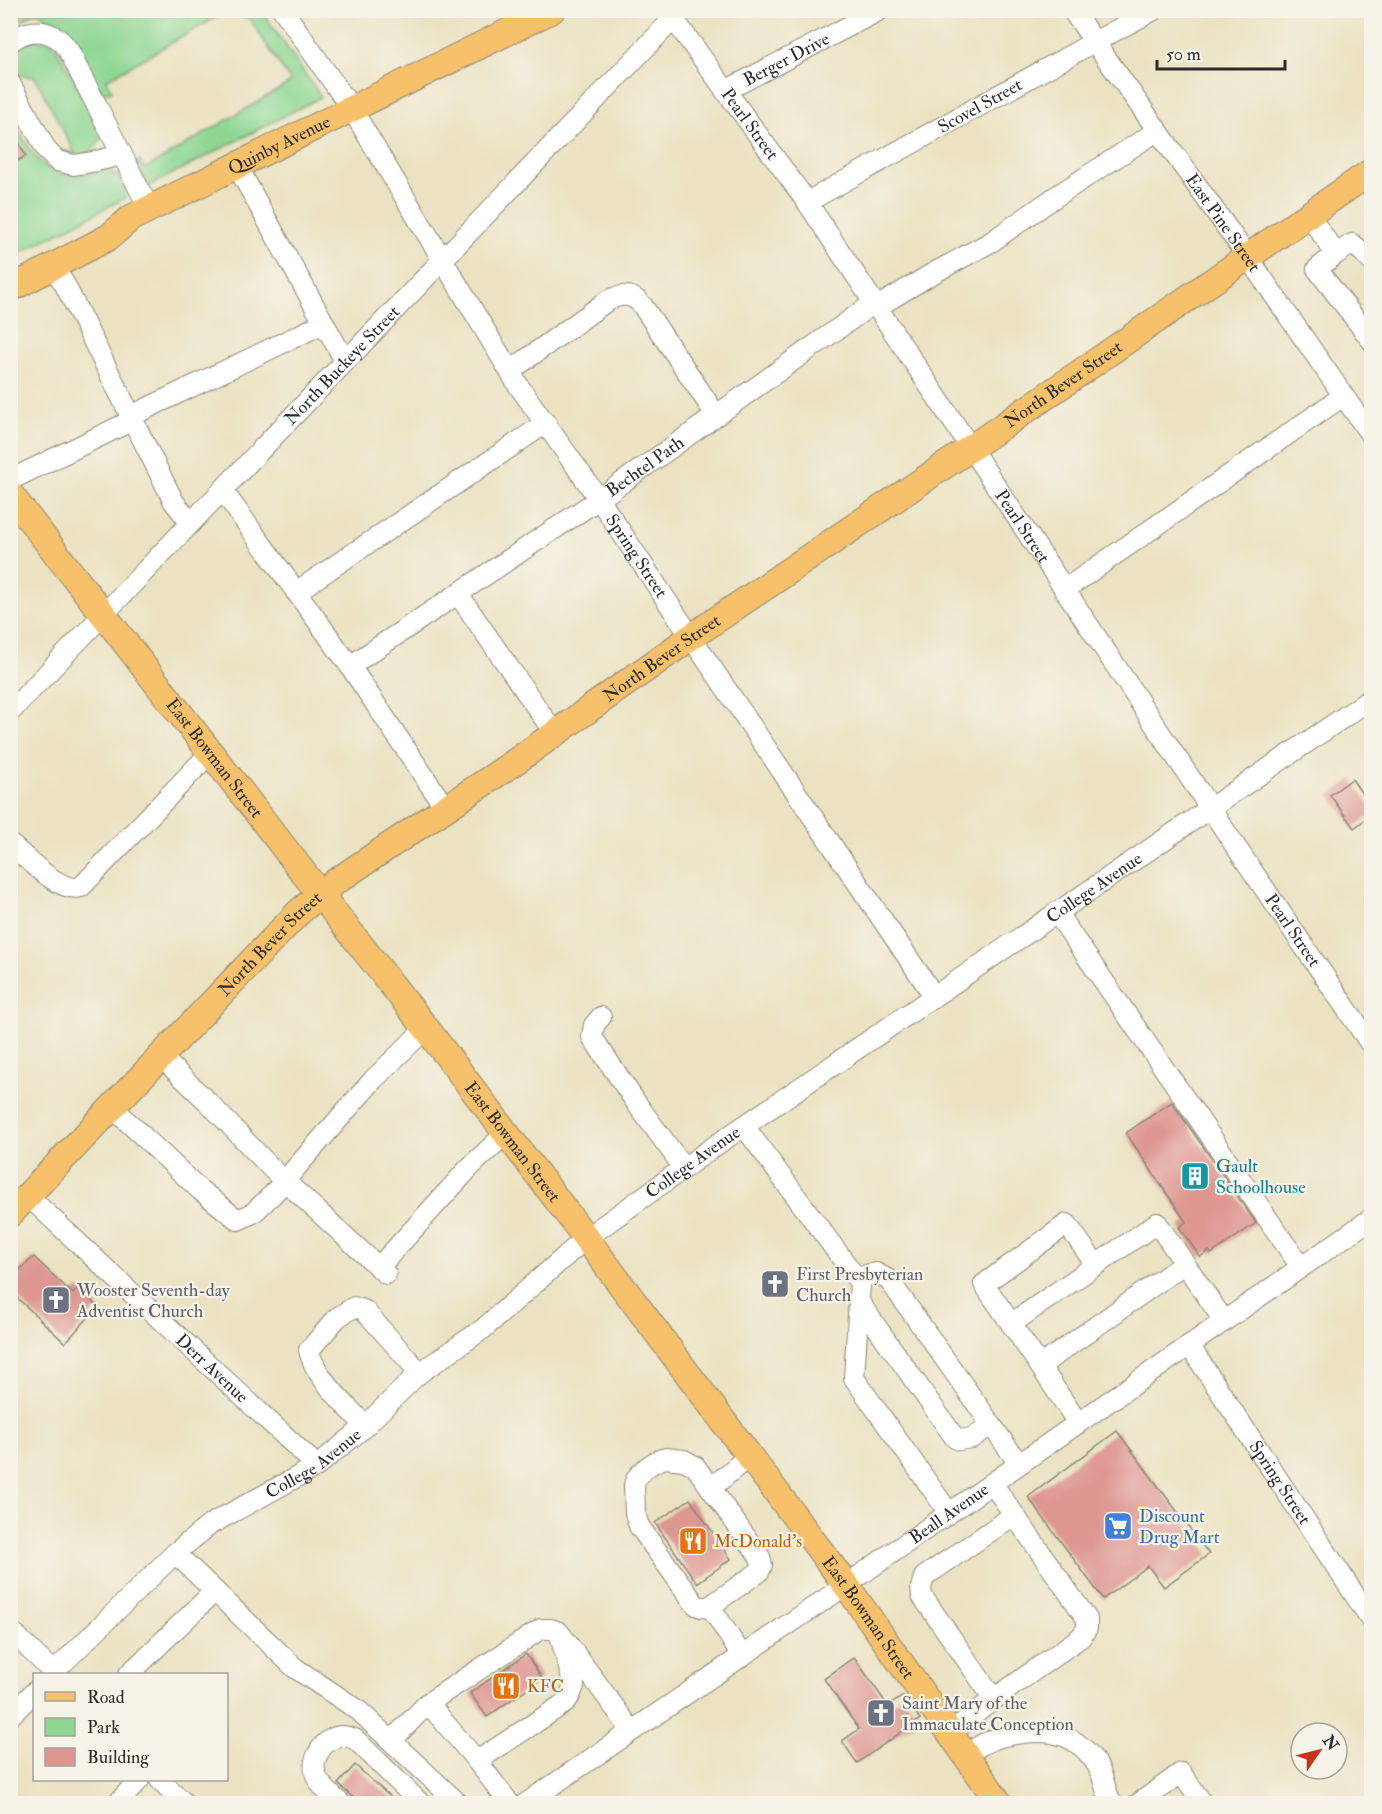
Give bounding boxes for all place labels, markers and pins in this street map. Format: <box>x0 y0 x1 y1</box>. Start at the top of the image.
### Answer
place label: Gault Schoolhouse <box>1216 1155 1306 1199</box>
building icon: Gault Schoolhouse <box>1179 1160 1211 1192</box>
place label: First Presbyterian Church <box>796 1263 923 1307</box>
church icon: First Presbyterian Church <box>759 1268 791 1300</box>
place label: Wooster Seventh-day Adventist Church <box>76 1279 231 1323</box>
church icon: Wooster Seventh-day Adventist Church <box>40 1284 72 1316</box>
place label: Discount Drug Mart <box>1139 1505 1220 1549</box>
supermarket icon: Discount Drug Mart <box>1102 1510 1134 1542</box>
restaurant icon: McDonald's <box>677 1525 709 1557</box>
place label: McDonald's <box>714 1530 802 1553</box>
restaurant icon: KFC <box>490 1670 522 1702</box>
place label: KFC <box>527 1675 564 1698</box>
place label: Saint Mary of the Immaculate Conception <box>902 1692 1074 1736</box>
church icon: Saint Mary of the Immaculate Conception <box>865 1697 897 1729</box>

